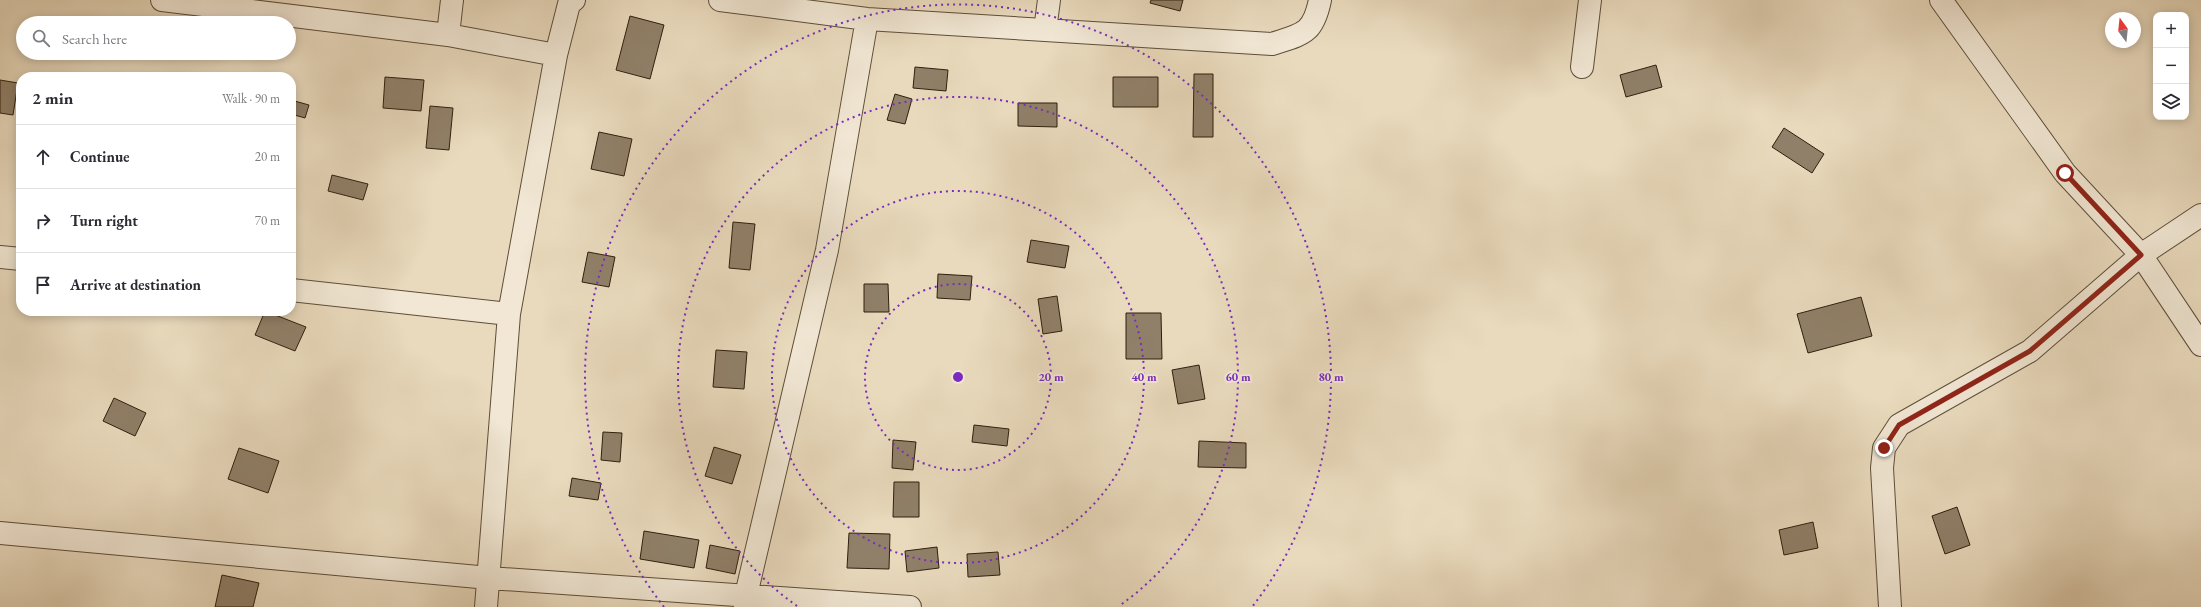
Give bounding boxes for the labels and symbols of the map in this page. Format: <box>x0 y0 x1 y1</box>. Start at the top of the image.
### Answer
north arrow <box>2105 12 2141 48</box>
route start <box>2056 164 2074 182</box>
text: 20 m <box>1038 369 1064 385</box>
text: 40 m <box>1131 369 1157 385</box>
text: 60 m <box>1225 369 1251 385</box>
text: 80 m <box>1318 369 1344 385</box>
centre of rings <box>951 370 965 384</box>
route end <box>1875 439 1893 457</box>

